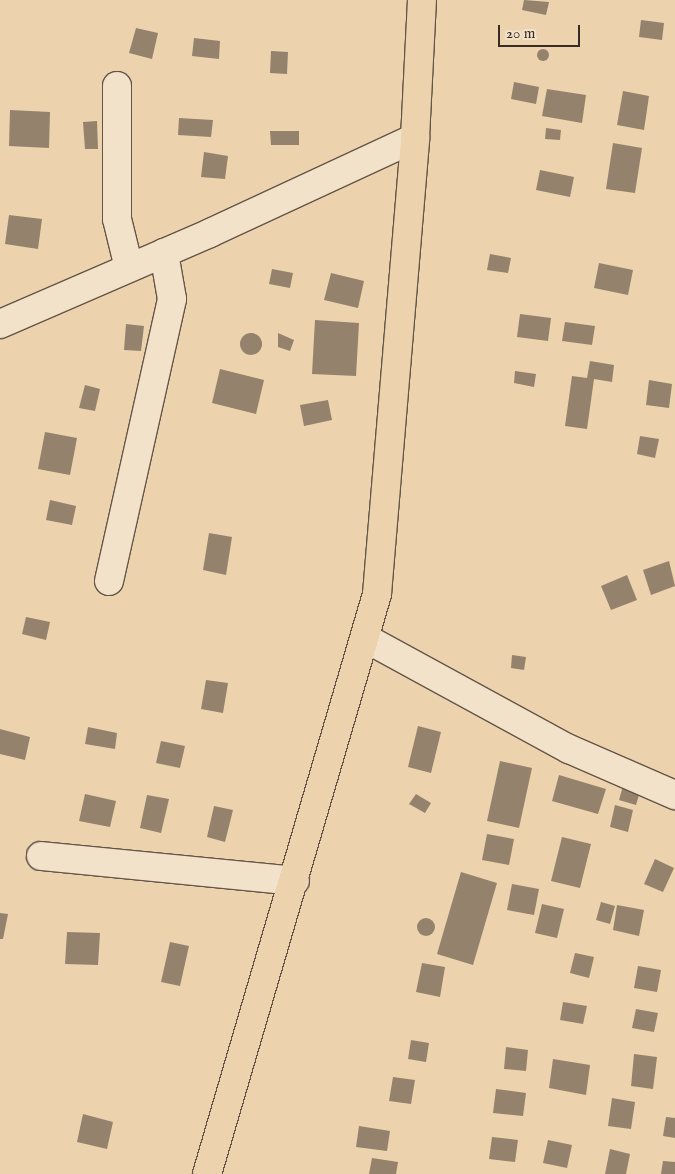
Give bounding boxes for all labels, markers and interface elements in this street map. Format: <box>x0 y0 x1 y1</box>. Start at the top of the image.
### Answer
scale bar <box>500 15 582 47</box>
text: 20 m <box>506 24 535 43</box>

